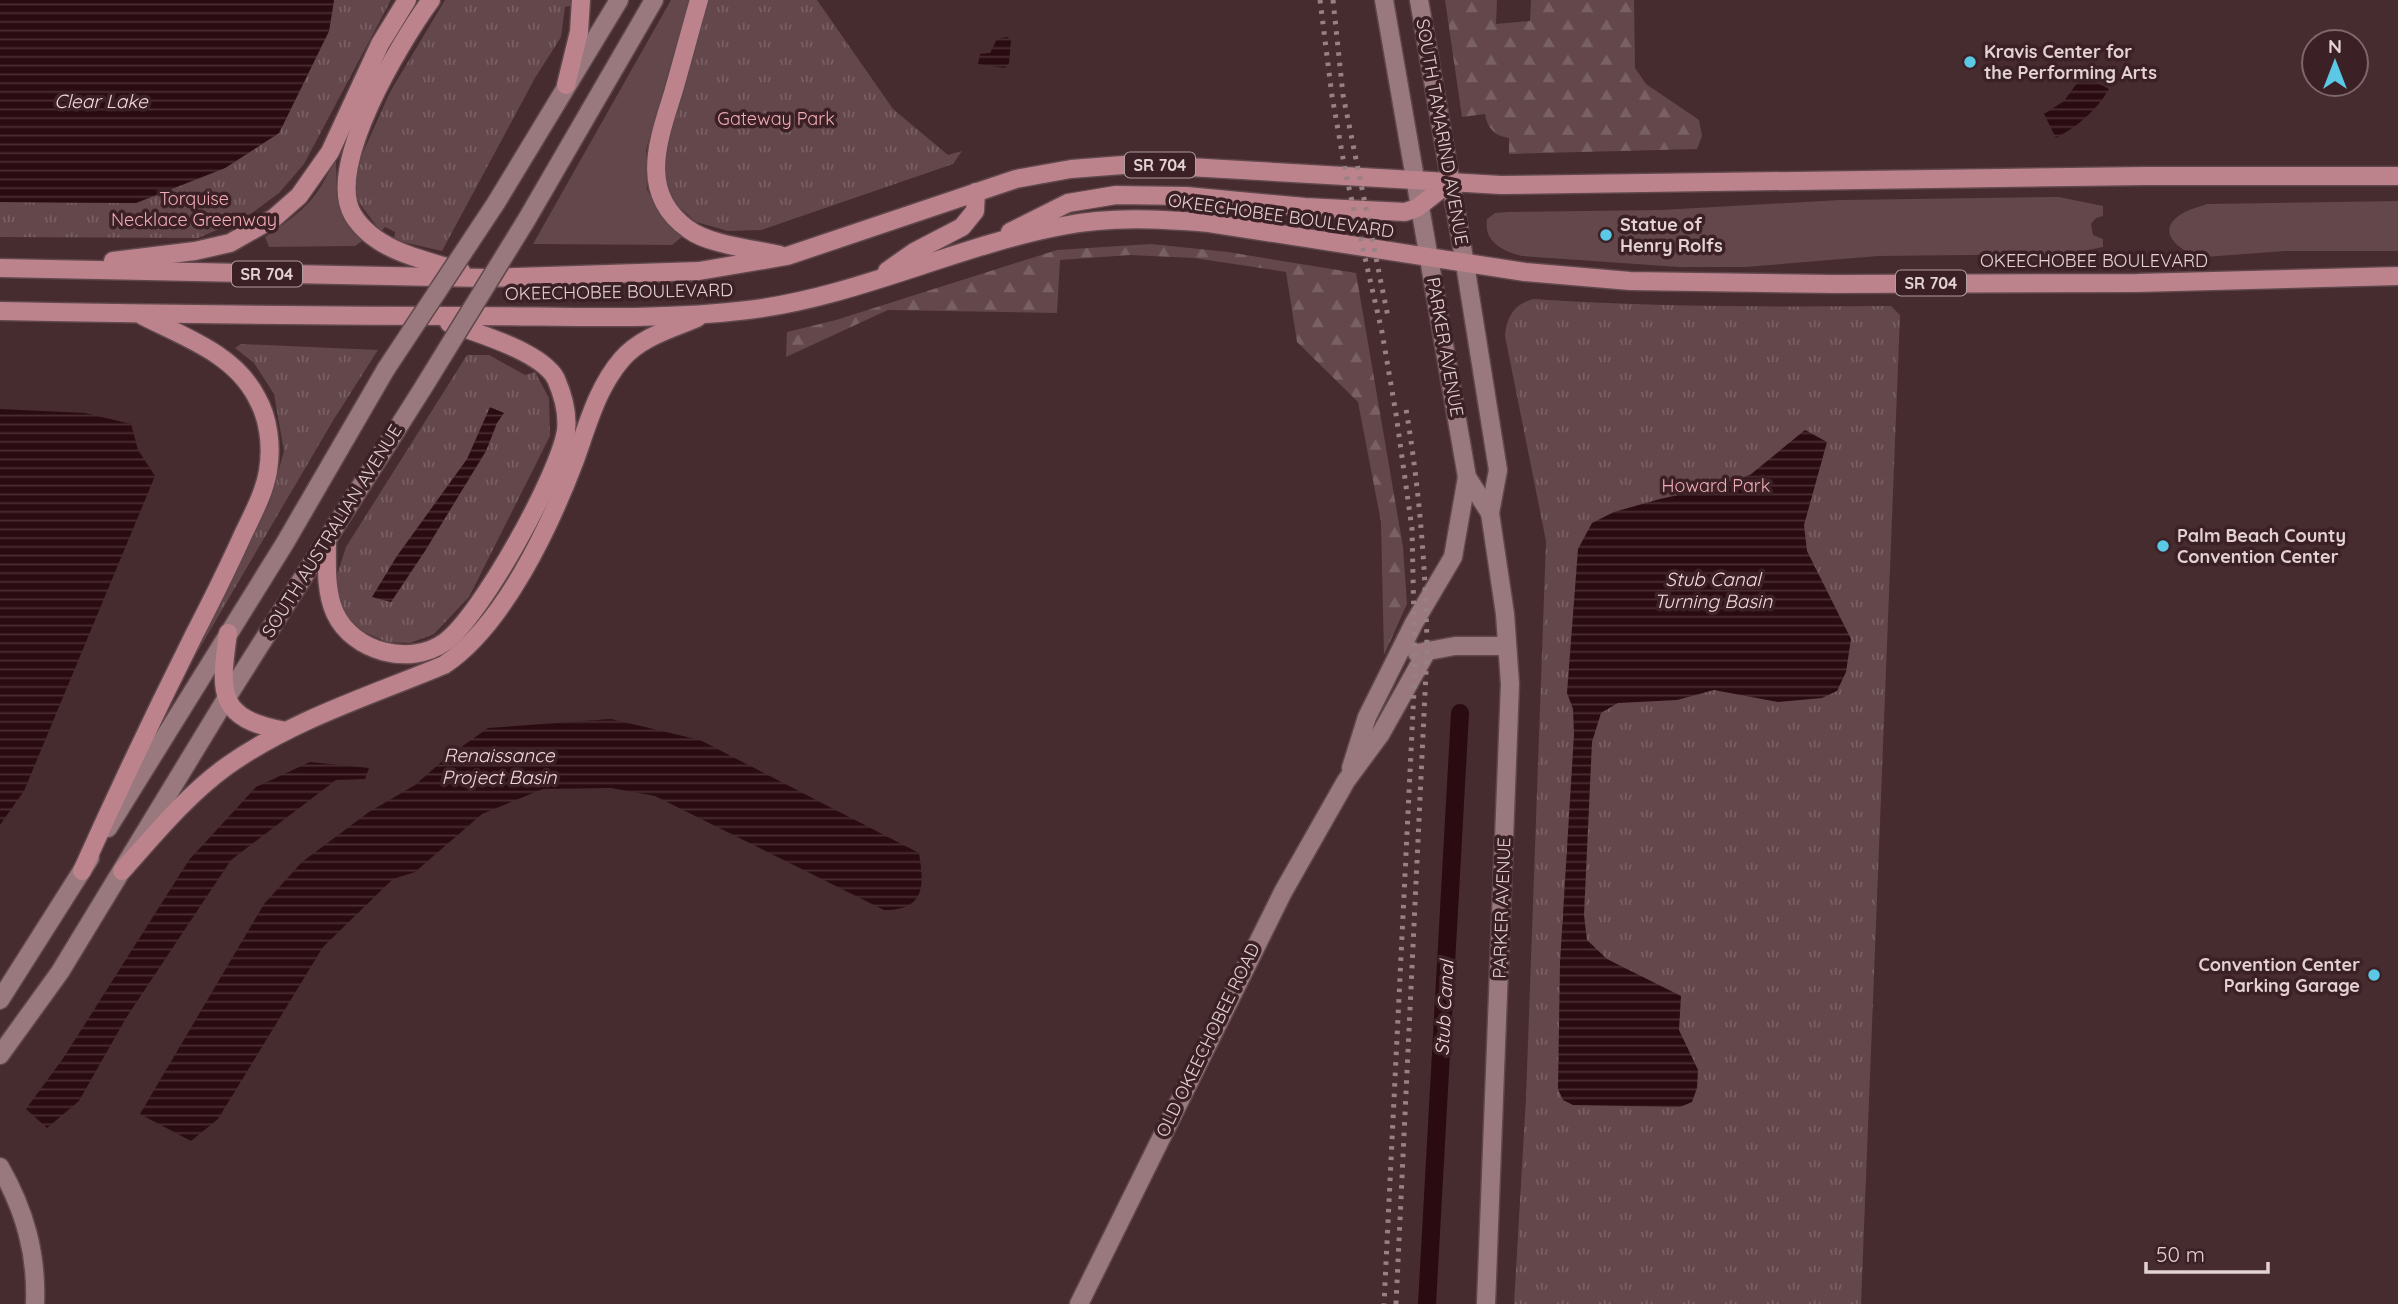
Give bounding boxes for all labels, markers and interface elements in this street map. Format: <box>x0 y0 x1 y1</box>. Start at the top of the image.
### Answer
street label: SOUTH TAMARIND AVENUE <box>1411 17 1474 247</box>
north arrow <box>2300 28 2370 98</box>
text: N <box>2328 34 2342 58</box>
place label: Kravis Center for the Performing Arts <box>1984 40 2157 84</box>
marker: Kravis Center for the Performing Arts <box>1962 54 1978 70</box>
water label: Clear Lake <box>54 89 149 113</box>
park label: Gateway Park <box>717 107 835 130</box>
road number: SR 704 <box>1125 153 1195 178</box>
park label: Torquise Necklace Greenway <box>111 187 277 231</box>
street label: OKEECHOBEE BOULEVARD <box>1167 188 1396 243</box>
place label: Statue of Henry Rolfs <box>1620 213 1723 257</box>
marker: Statue of Henry Rolfs <box>1598 227 1614 243</box>
street label: OKEECHOBEE BOULEVARD <box>1980 249 2208 272</box>
road number: SR 704 <box>232 262 302 286</box>
road number: SR 704 <box>1896 270 1966 296</box>
street label: PARKER AVENUE <box>1422 275 1469 419</box>
street label: OKEECHOBEE BOULEVARD <box>505 278 733 305</box>
street label: SOUTH AUSTRALIAN AVENUE <box>257 420 407 641</box>
park label: Howard Park <box>1662 474 1770 497</box>
place label: Palm Beach County Convention Center <box>2177 524 2346 568</box>
marker: Palm Beach County Convention Center <box>2155 538 2171 554</box>
water label: Stub Canal Turning Basin <box>1654 567 1773 613</box>
water label: Renaissance Project Basin <box>442 743 557 789</box>
street label: PARKER AVENUE <box>1488 837 1515 979</box>
street label: OLD OKEECHOBEE ROAD <box>1150 939 1265 1141</box>
place label: Convention Center Parking Garage <box>2199 953 2360 997</box>
water label: Stub Canal <box>1430 957 1459 1056</box>
marker: Convention Center Parking Garage <box>2366 967 2382 983</box>
scale bar <box>2146 1230 2268 1274</box>
text: 50 m <box>2156 1241 2205 1267</box>

